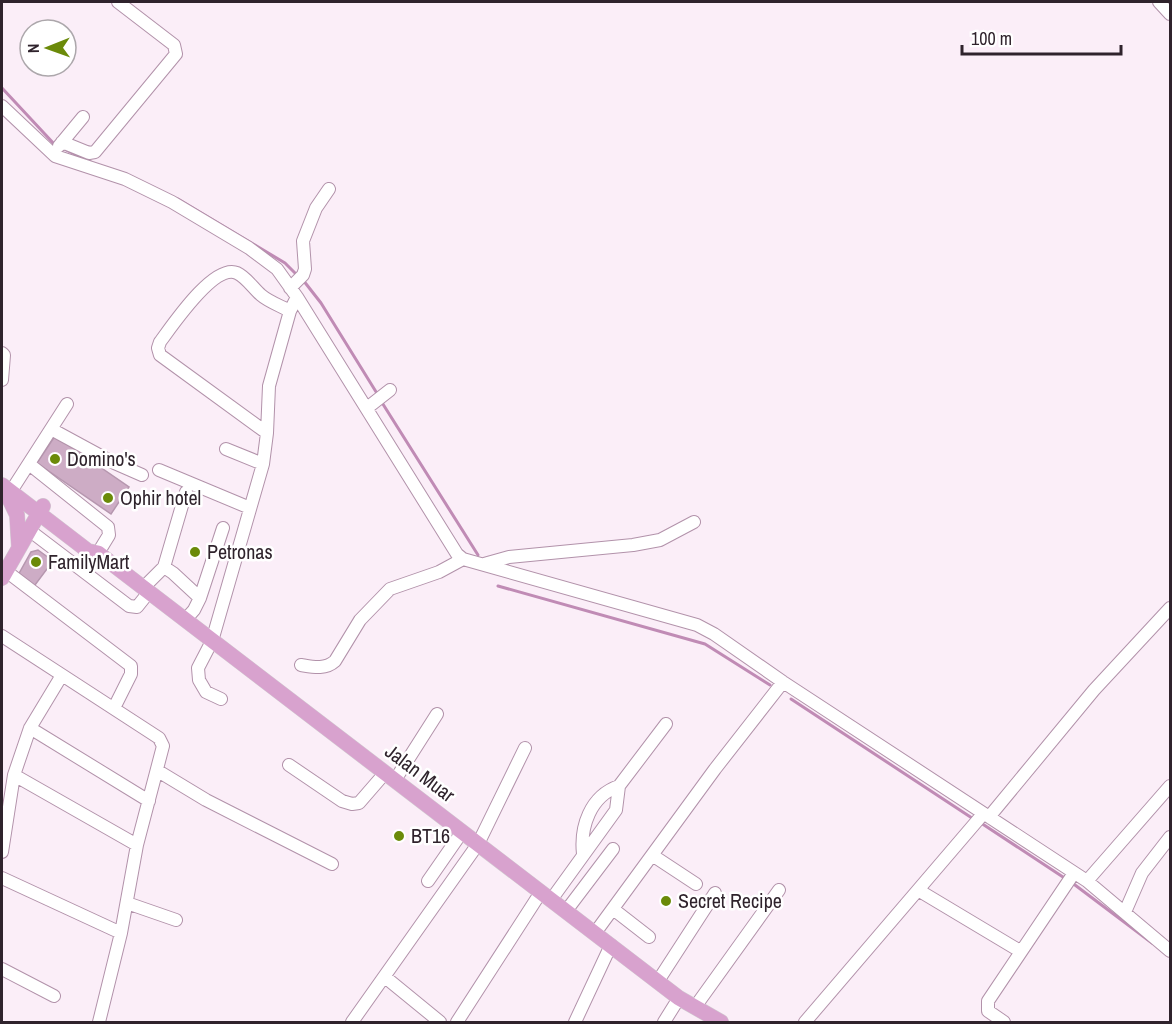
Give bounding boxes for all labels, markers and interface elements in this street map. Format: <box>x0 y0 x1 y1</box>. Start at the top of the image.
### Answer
north arrow <box>18 18 78 78</box>
scale bar <box>962 18 1121 56</box>
text: 100 m <box>971 26 1012 51</box>
text: N <box>22 43 44 53</box>
place label: Domino's <box>67 445 136 472</box>
marker: Domino's <box>48 452 62 466</box>
place label: Ophir hotel <box>120 484 201 511</box>
marker: Ophir hotel <box>101 491 115 505</box>
place label: Petronas <box>207 538 273 565</box>
marker: Petronas <box>188 545 202 559</box>
place label: FamilyMart <box>48 548 130 575</box>
marker: FamilyMart <box>29 555 43 569</box>
street label: Jalan Muar <box>380 737 461 808</box>
place label: BT16 <box>411 822 450 849</box>
marker: BT16 <box>392 829 406 843</box>
place label: Secret Recipe <box>678 887 782 914</box>
marker: Secret Recipe <box>659 894 673 908</box>

